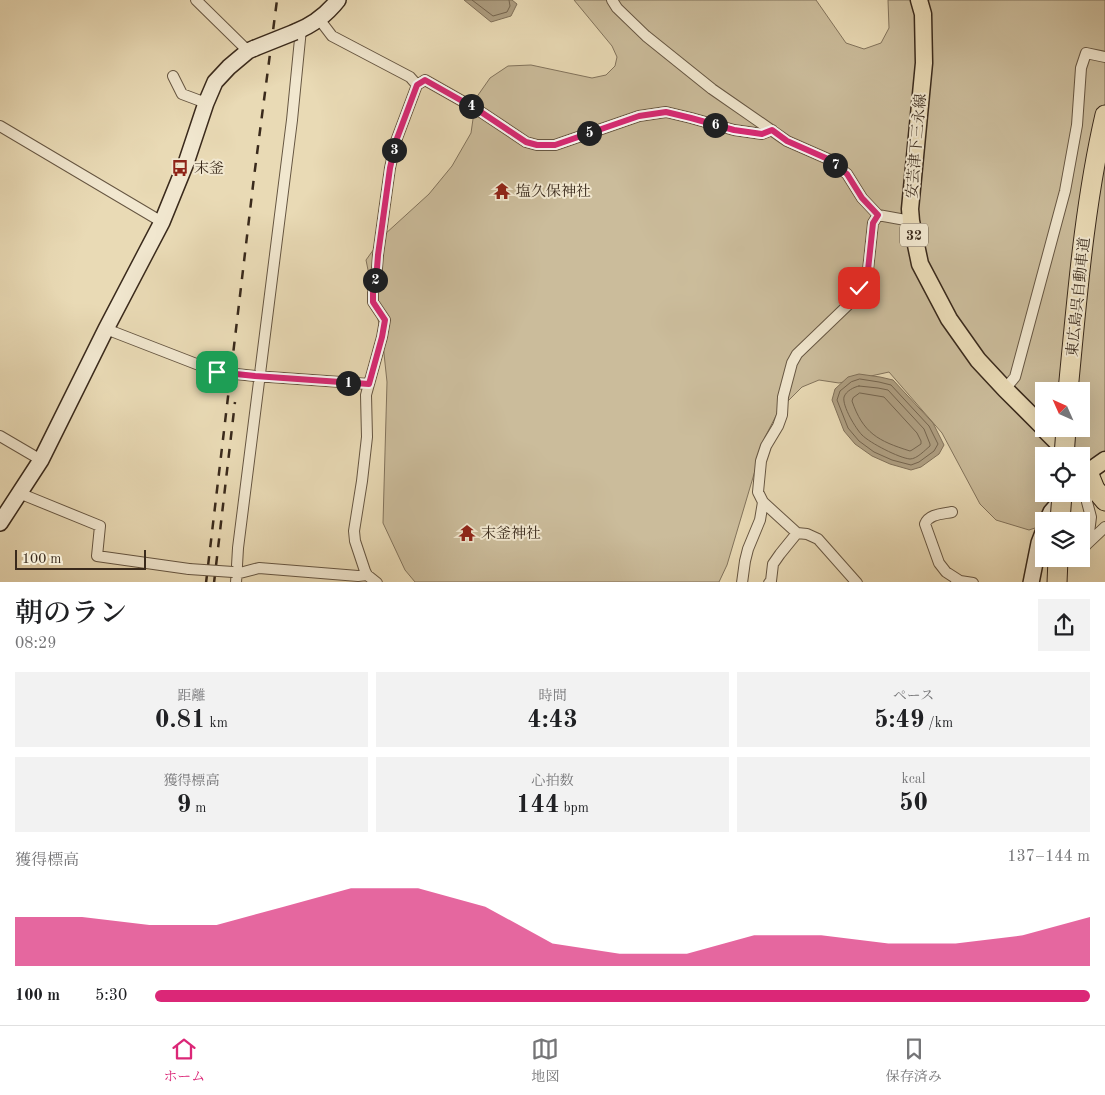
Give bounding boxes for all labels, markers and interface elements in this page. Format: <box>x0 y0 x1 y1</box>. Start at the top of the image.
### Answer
street label: 安芸津下三永線 <box>903 93 930 199</box>
pin: 4 <box>458 94 484 118</box>
text: 4 <box>467 99 476 113</box>
pin: 6 <box>702 112 728 138</box>
text: 6 <box>711 118 720 132</box>
pin: 5 <box>576 120 602 146</box>
text: 5 <box>585 126 594 140</box>
pin: 3 <box>382 138 406 162</box>
text: 3 <box>390 143 399 157</box>
pin: 7 <box>822 152 848 178</box>
bus stop icon: 末釜 <box>170 158 190 178</box>
text: 7 <box>831 158 840 172</box>
place label: 末釜 <box>194 160 224 177</box>
temple icon: 塩久保神社 <box>492 181 512 201</box>
place label: 塩久保神社 <box>516 183 591 200</box>
road number: 32 <box>900 224 928 246</box>
street label: 東広島呉自動車道 <box>1064 236 1093 358</box>
pin <box>838 267 880 309</box>
pin: 2 <box>362 268 388 292</box>
text: 2 <box>371 273 380 287</box>
icon: check <box>845 274 873 302</box>
pin <box>196 351 238 393</box>
icon: arrive <box>203 358 231 386</box>
pin: 1 <box>336 370 360 396</box>
text: 1 <box>344 376 353 390</box>
north arrow <box>1035 382 1090 438</box>
map controls <box>1035 382 1090 567</box>
button: locate <box>1035 447 1090 502</box>
button: layers <box>1035 512 1090 567</box>
temple icon: 末釜神社 <box>457 523 477 543</box>
place label: 末釜神社 <box>481 525 541 542</box>
scale bar <box>15 548 146 571</box>
text: 100 m <box>22 552 61 566</box>
button: share <box>1038 599 1090 651</box>
text: 朝のラン <box>15 601 127 629</box>
text: 08:29 <box>15 636 57 652</box>
text: 距離 <box>178 689 206 703</box>
text: 時間 <box>539 689 567 703</box>
text: ペース <box>893 689 934 703</box>
text: 0.81 <box>155 708 206 733</box>
text: 4:43 <box>527 708 578 733</box>
text: 5:49 <box>874 708 924 733</box>
text: km <box>206 716 228 730</box>
text: /km <box>924 716 953 730</box>
text: kcal <box>901 772 926 786</box>
text: 獲得標高 <box>164 774 220 788</box>
text: 心拍数 <box>532 774 574 788</box>
text: 50 <box>899 791 928 816</box>
text: 9 <box>177 793 191 818</box>
text: 144 <box>516 793 560 818</box>
text: m <box>191 801 206 815</box>
text: bpm <box>560 801 589 815</box>
text: 137–144 m <box>1007 849 1090 865</box>
text: 獲得標高 <box>15 853 79 869</box>
text: 100 m <box>15 988 60 1004</box>
text: 5:30 <box>95 988 127 1004</box>
tab: ホーム <box>163 1035 205 1086</box>
tab: 地図 <box>531 1035 559 1086</box>
tab: 保存済み <box>886 1035 942 1086</box>

